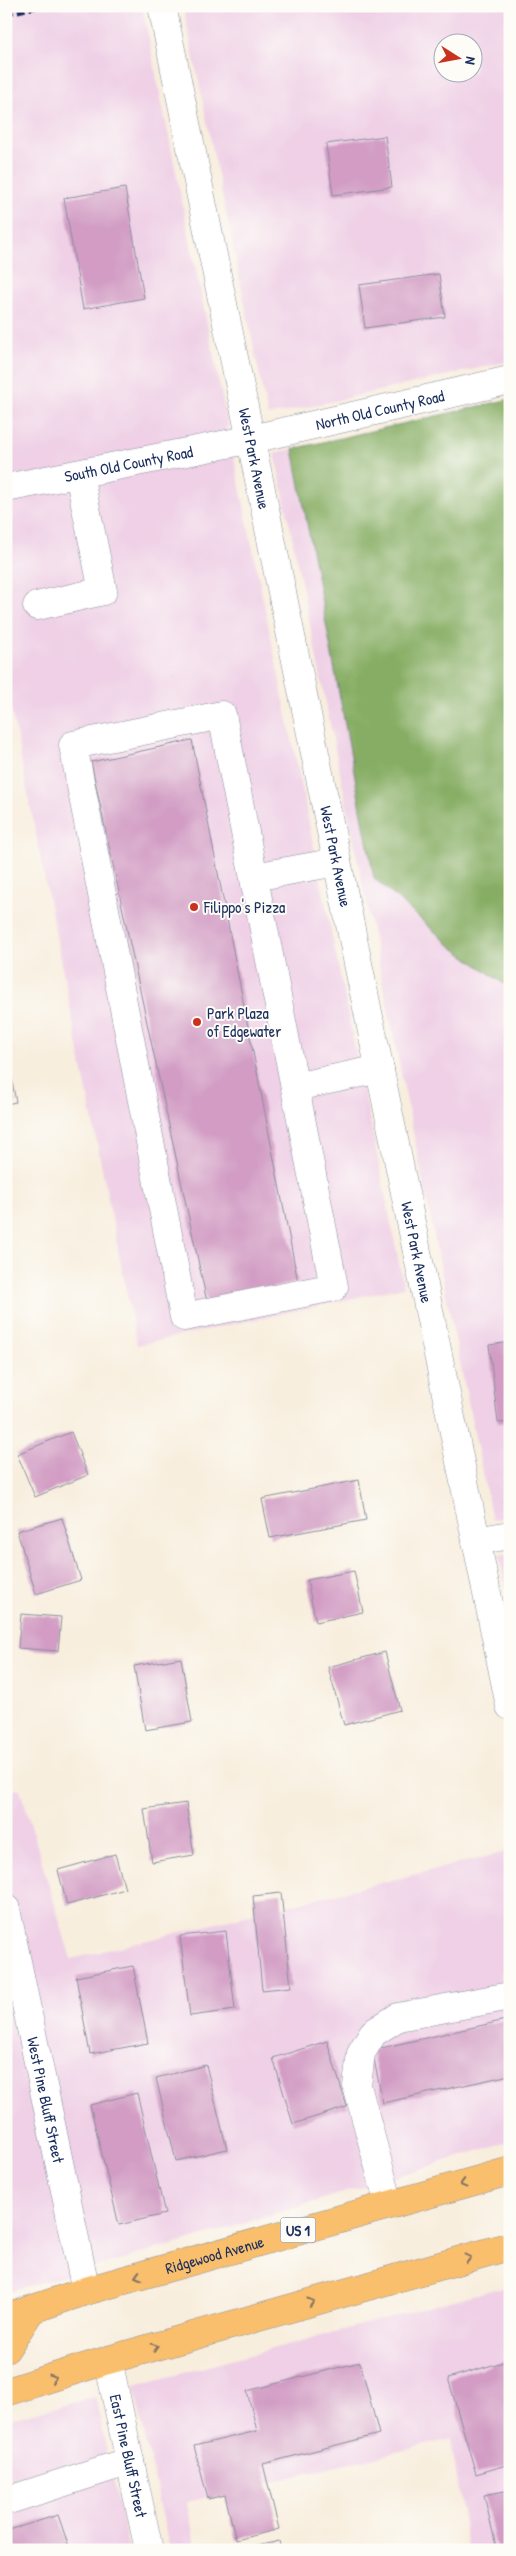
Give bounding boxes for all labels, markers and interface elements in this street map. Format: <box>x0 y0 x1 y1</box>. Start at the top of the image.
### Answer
north arrow <box>434 32 484 82</box>
text: N <box>461 55 481 67</box>
street label: North Old County Road <box>313 384 446 435</box>
street label: West Park Avenue <box>234 406 276 512</box>
street label: South Old County Road <box>63 440 195 487</box>
street label: West Park Avenue <box>315 804 357 909</box>
place label: Filippo's Pizza <box>203 896 285 918</box>
marker: Filippo's Pizza <box>188 901 200 913</box>
place label: Park Plaza of Edgewater <box>207 1002 281 1042</box>
marker: Park Plaza of Edgewater <box>191 1016 203 1028</box>
street label: West Park Avenue <box>396 1200 438 1305</box>
street label: West Pine Bluff Street <box>22 2035 70 2165</box>
one-way arrow <box>458 2178 467 2189</box>
road number: US 1 <box>280 2218 316 2242</box>
street label: Ridgewood Avenue <box>163 2230 267 2279</box>
one-way arrow <box>463 2253 472 2264</box>
one-way arrow <box>134 2270 142 2281</box>
one-way arrow <box>307 2298 315 2308</box>
one-way arrow <box>150 2342 159 2352</box>
one-way arrow <box>48 2373 56 2383</box>
street label: East Pine Bluff Street <box>105 2392 153 2520</box>

